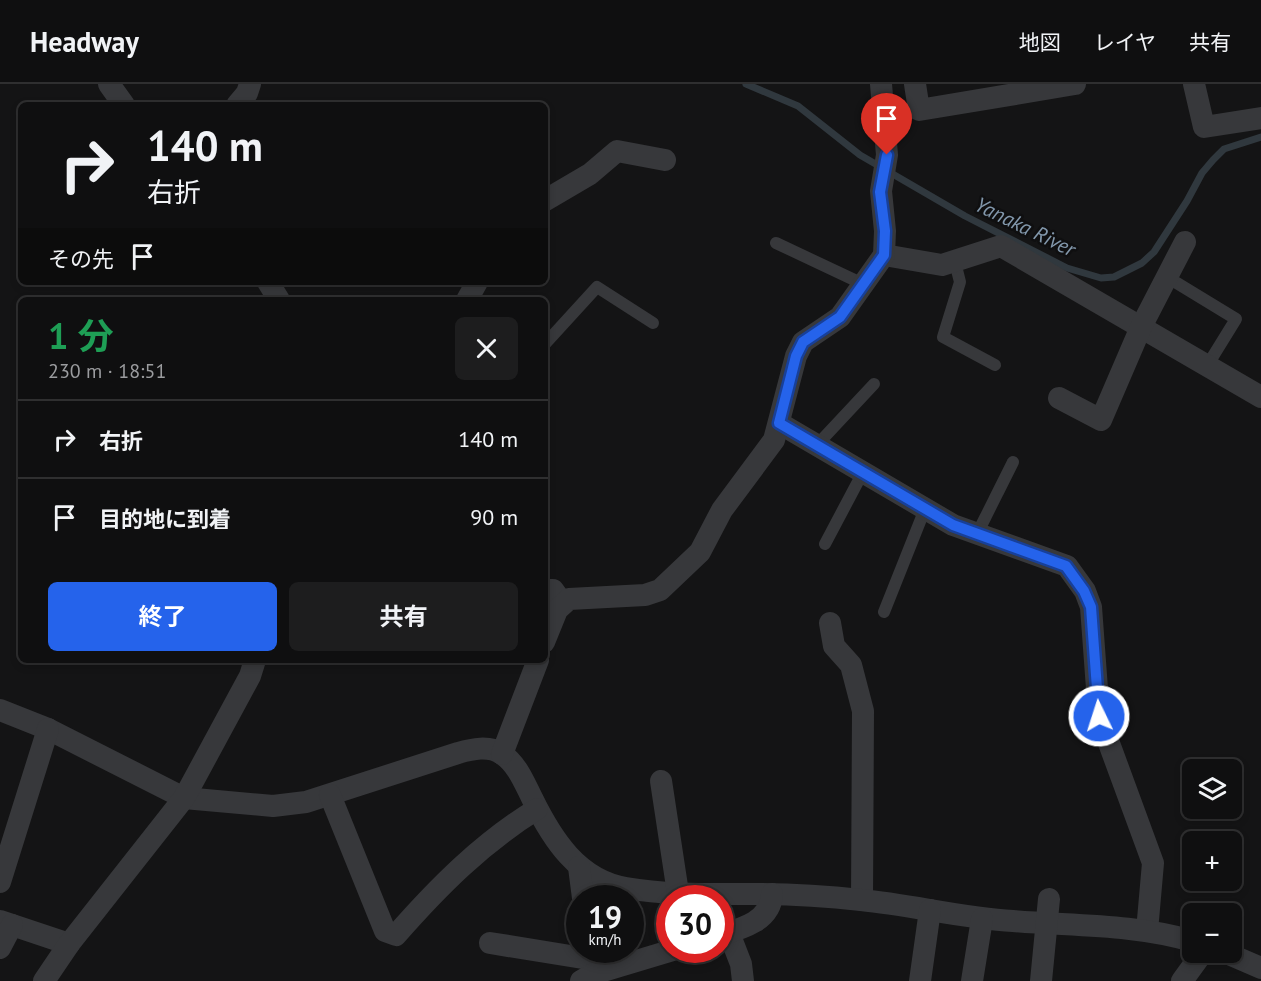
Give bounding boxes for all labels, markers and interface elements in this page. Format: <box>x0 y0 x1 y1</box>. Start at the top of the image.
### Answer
text: Headway <box>30 23 139 60</box>
text: 地図 <box>1019 29 1061 56</box>
text: レイヤ <box>1094 29 1156 56</box>
text: 共有 <box>1189 29 1231 56</box>
pin <box>861 93 912 155</box>
icon: arrive <box>870 102 903 135</box>
text: 140 m <box>147 118 263 173</box>
icon: right <box>48 126 126 204</box>
text: 右折 <box>147 175 201 209</box>
water label: Yanaka River <box>971 191 1082 263</box>
icon: arrive <box>126 240 159 273</box>
text: その先 <box>48 245 114 273</box>
text: 1 分 <box>48 312 114 359</box>
button: close <box>455 317 518 380</box>
text: 230 m · 18:51 <box>48 358 166 384</box>
icon: right <box>48 423 81 456</box>
text: 140 m <box>458 425 518 453</box>
text: 右折 <box>99 427 143 455</box>
icon: arrive <box>48 501 81 534</box>
text: 90 m <box>470 503 518 531</box>
text: 目的地に到着 <box>99 505 231 533</box>
button: 終了 <box>48 582 277 651</box>
button: 共有 <box>289 582 518 651</box>
position arrow <box>1067 684 1131 748</box>
map controls <box>1182 759 1242 963</box>
button: layers <box>1182 759 1242 819</box>
button: + <box>1182 831 1242 891</box>
speed limit sign: 30 <box>656 885 734 963</box>
text: 19 <box>588 897 622 936</box>
button: − <box>1182 903 1242 963</box>
text: km/h <box>589 930 621 949</box>

